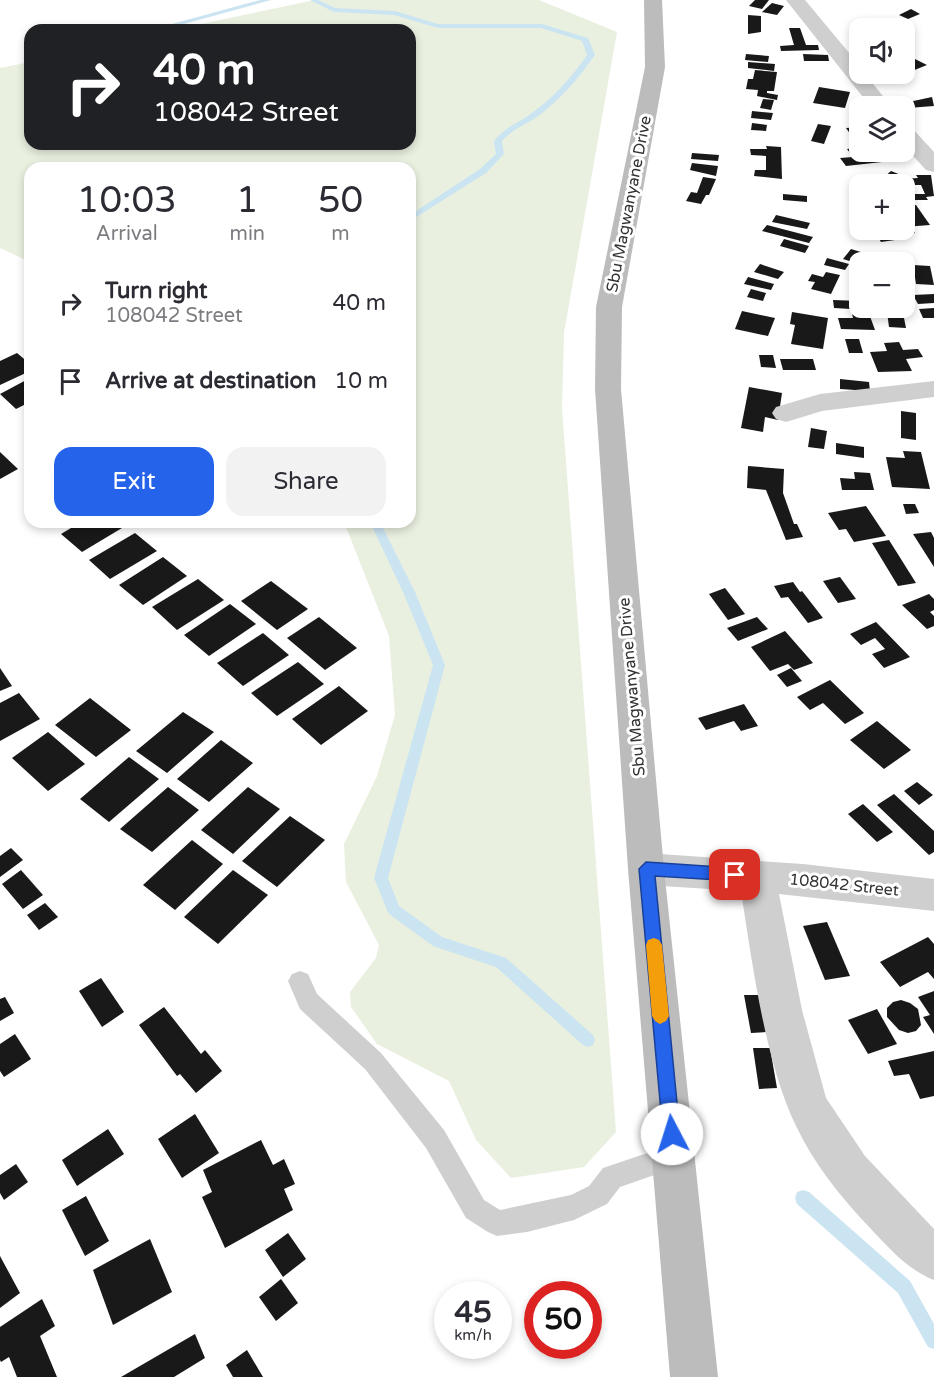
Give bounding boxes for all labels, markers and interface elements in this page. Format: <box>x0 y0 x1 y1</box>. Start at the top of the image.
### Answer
map controls <box>849 18 915 318</box>
button: sound <box>849 18 915 84</box>
text: 40 m <box>153 45 255 96</box>
icon: right <box>54 48 132 126</box>
text: 108042 Street <box>153 96 339 129</box>
button: layers <box>849 96 915 162</box>
street label: Sbu Magwanyane Drive <box>602 114 656 294</box>
button: + <box>849 174 915 240</box>
text: 10:03 <box>77 179 177 222</box>
text: 1 <box>236 179 259 222</box>
text: 50 <box>318 179 363 222</box>
text: Arrival <box>96 222 158 246</box>
text: min <box>230 222 265 246</box>
text: m <box>331 222 350 246</box>
button: − <box>849 252 915 318</box>
text: Turn right <box>105 278 207 304</box>
icon: right <box>54 287 87 320</box>
text: 40 m <box>332 290 386 316</box>
text: 108042 Street <box>105 304 243 328</box>
icon: arrive <box>54 365 87 398</box>
text: Arrive at destination <box>105 368 316 394</box>
text: 10 m <box>334 368 388 394</box>
button: Exit <box>54 447 214 516</box>
button: Share <box>226 447 386 516</box>
street label: Sbu Magwanyane Drive <box>614 597 650 777</box>
pin <box>709 849 760 900</box>
icon: arrive <box>718 858 751 891</box>
street label: 108042 Street <box>788 869 900 901</box>
position arrow <box>640 1102 704 1166</box>
speed limit sign: 50 <box>524 1281 602 1359</box>
text: 45 <box>454 1294 492 1331</box>
text: km/h <box>454 1326 492 1344</box>

